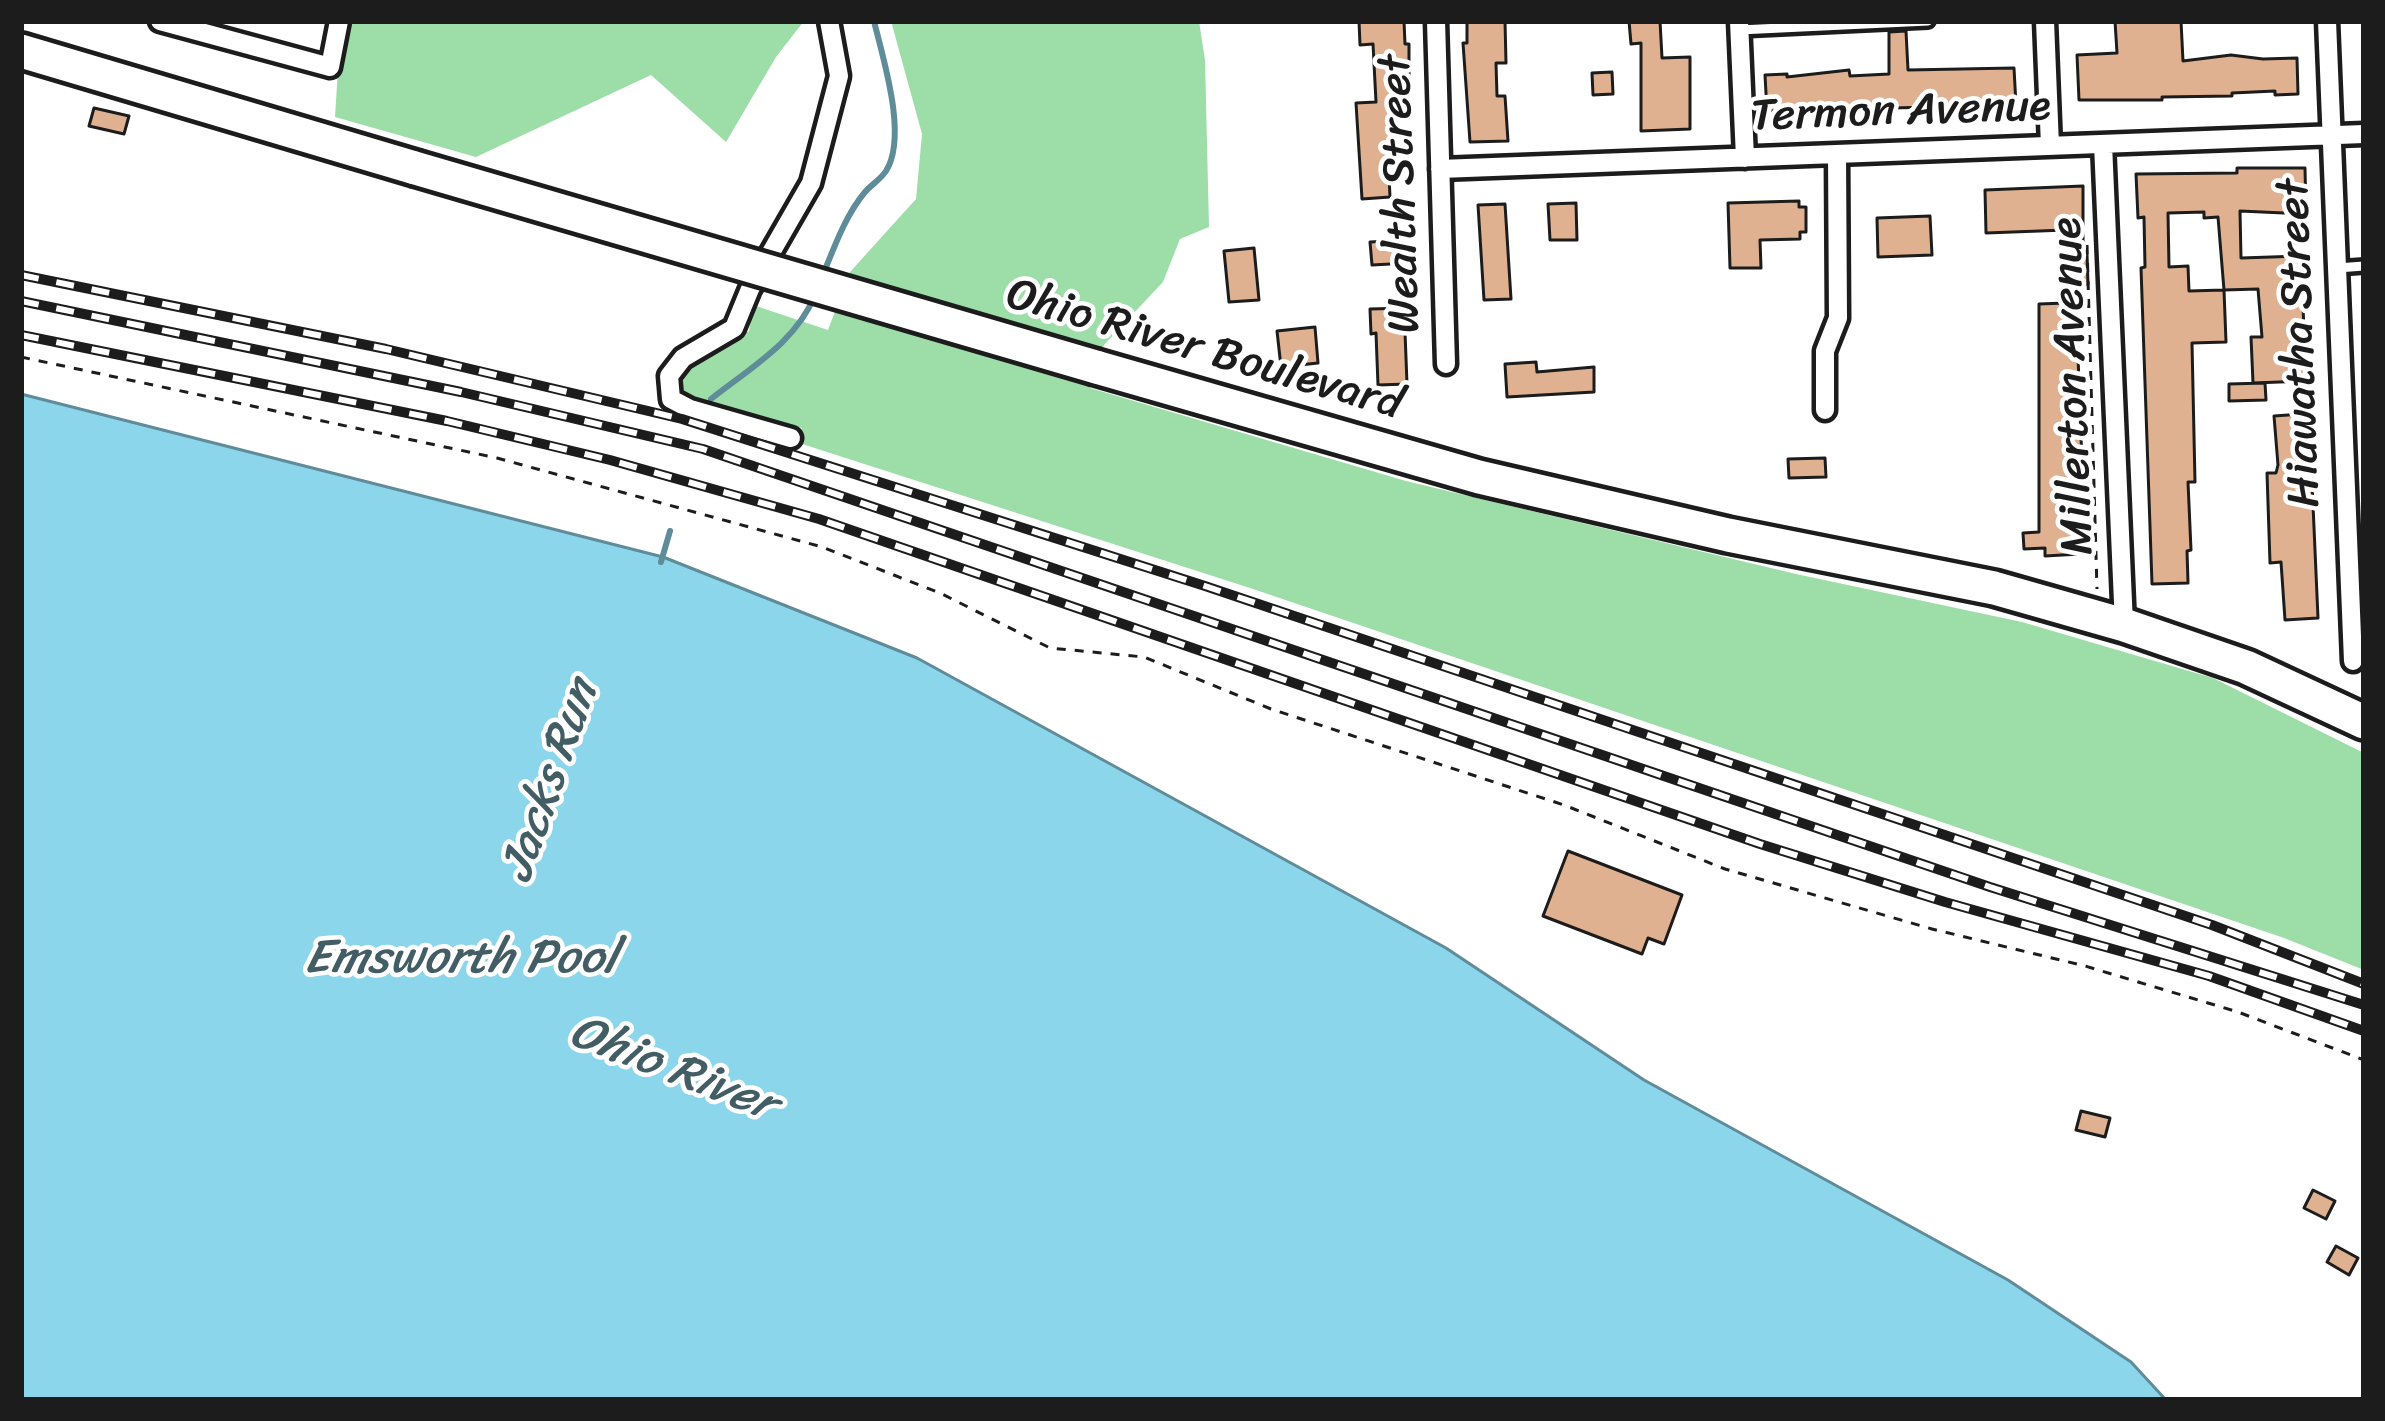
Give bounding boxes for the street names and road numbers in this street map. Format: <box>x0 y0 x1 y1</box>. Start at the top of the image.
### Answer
street label: Wealth Street <box>1370 54 1434 334</box>
street label: Termon Avenue <box>1750 81 2052 145</box>
street label: Hiawatha Street <box>2268 178 2334 508</box>
street label: Millerton Avenue <box>2041 216 2107 556</box>
street label: Ohio River Boulevard <box>1000 269 1408 433</box>

